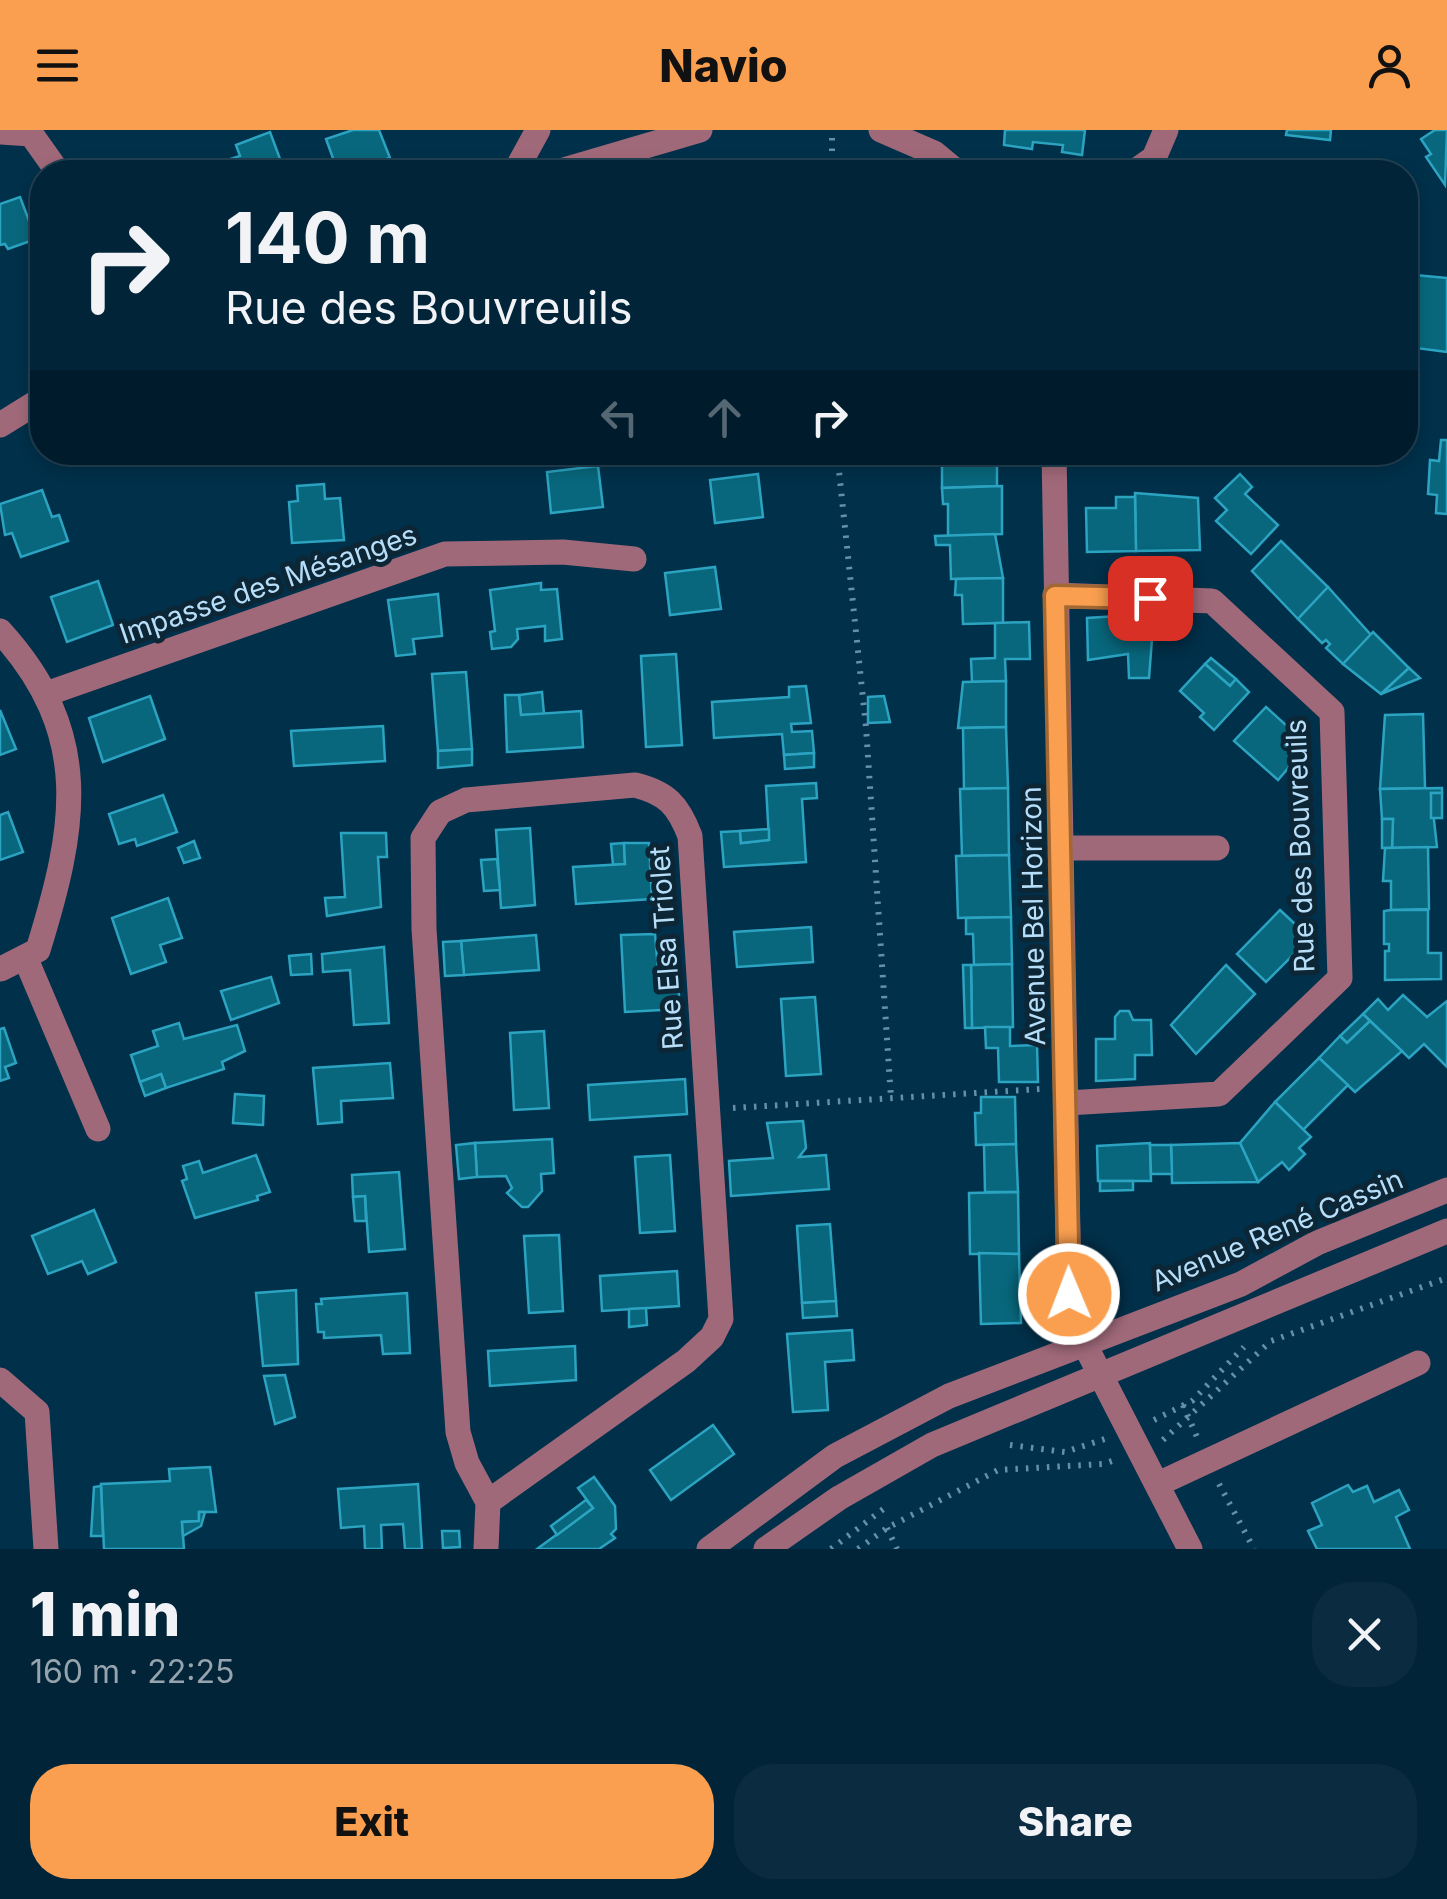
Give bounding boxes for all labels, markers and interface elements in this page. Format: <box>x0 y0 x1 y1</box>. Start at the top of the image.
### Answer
icon: menu <box>30 38 85 93</box>
text: Navio <box>659 38 788 93</box>
icon: person <box>1362 38 1417 93</box>
text: 140 m <box>225 195 430 280</box>
icon: right <box>60 200 190 330</box>
text: Rue des Bouvreuils <box>225 280 633 335</box>
icon: left <box>592 390 647 445</box>
icon: ahead <box>697 390 752 445</box>
icon: right <box>802 390 857 445</box>
street label: Impasse des Mésanges <box>115 517 421 651</box>
pin <box>1108 556 1193 641</box>
icon: arrive <box>1123 571 1178 626</box>
street label: Rue des Bouvreuils <box>1279 719 1321 973</box>
street label: Avenue Bel Horizon <box>1014 786 1052 1046</box>
street label: Rue Elsa Triolet <box>642 845 690 1051</box>
street label: Avenue René Cassin <box>1146 1162 1408 1298</box>
position arrow <box>1017 1242 1121 1346</box>
text: 1 min <box>30 1578 180 1650</box>
button: close <box>1312 1582 1417 1687</box>
text: 160 m · 22:25 <box>30 1652 235 1691</box>
button: Exit <box>30 1764 714 1879</box>
button: Share <box>734 1764 1417 1879</box>

